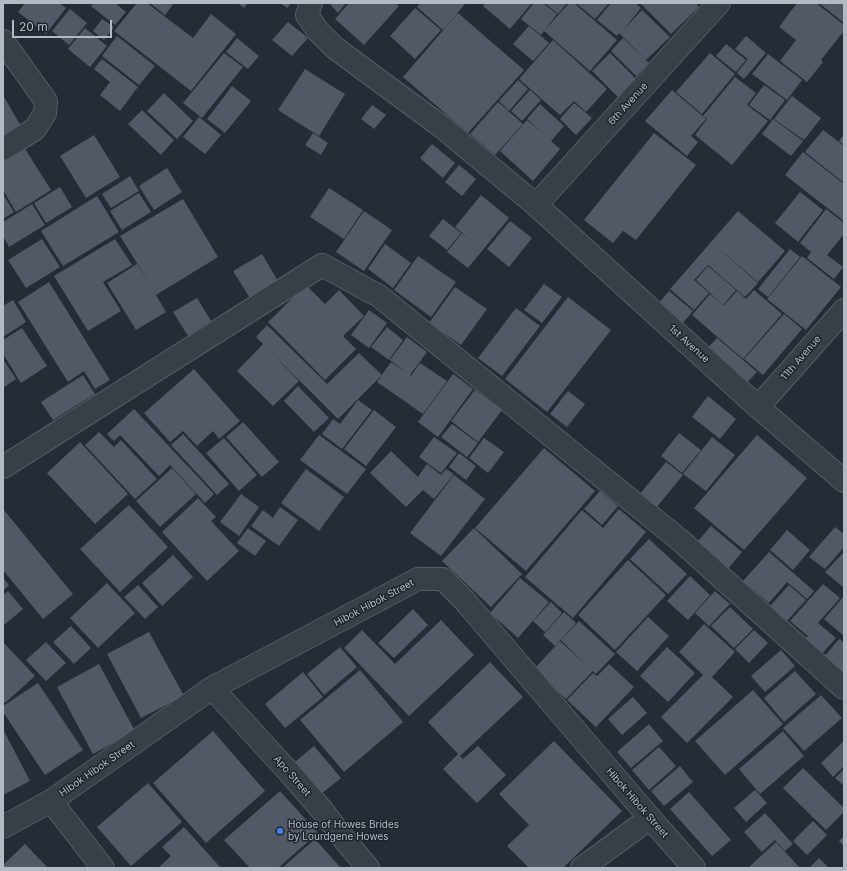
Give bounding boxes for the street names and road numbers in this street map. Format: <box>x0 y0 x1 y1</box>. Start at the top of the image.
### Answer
street label: 6th Avenue <box>606 80 650 128</box>
street label: 1st Avenue <box>666 323 712 365</box>
street label: 11th Avenue <box>778 333 824 383</box>
street label: Hibok Hibok Street <box>332 577 416 629</box>
street label: Hibok Hibok Street <box>57 739 137 799</box>
street label: Apo Street <box>271 753 313 799</box>
street label: Hibok Hibok Street <box>603 766 671 840</box>

